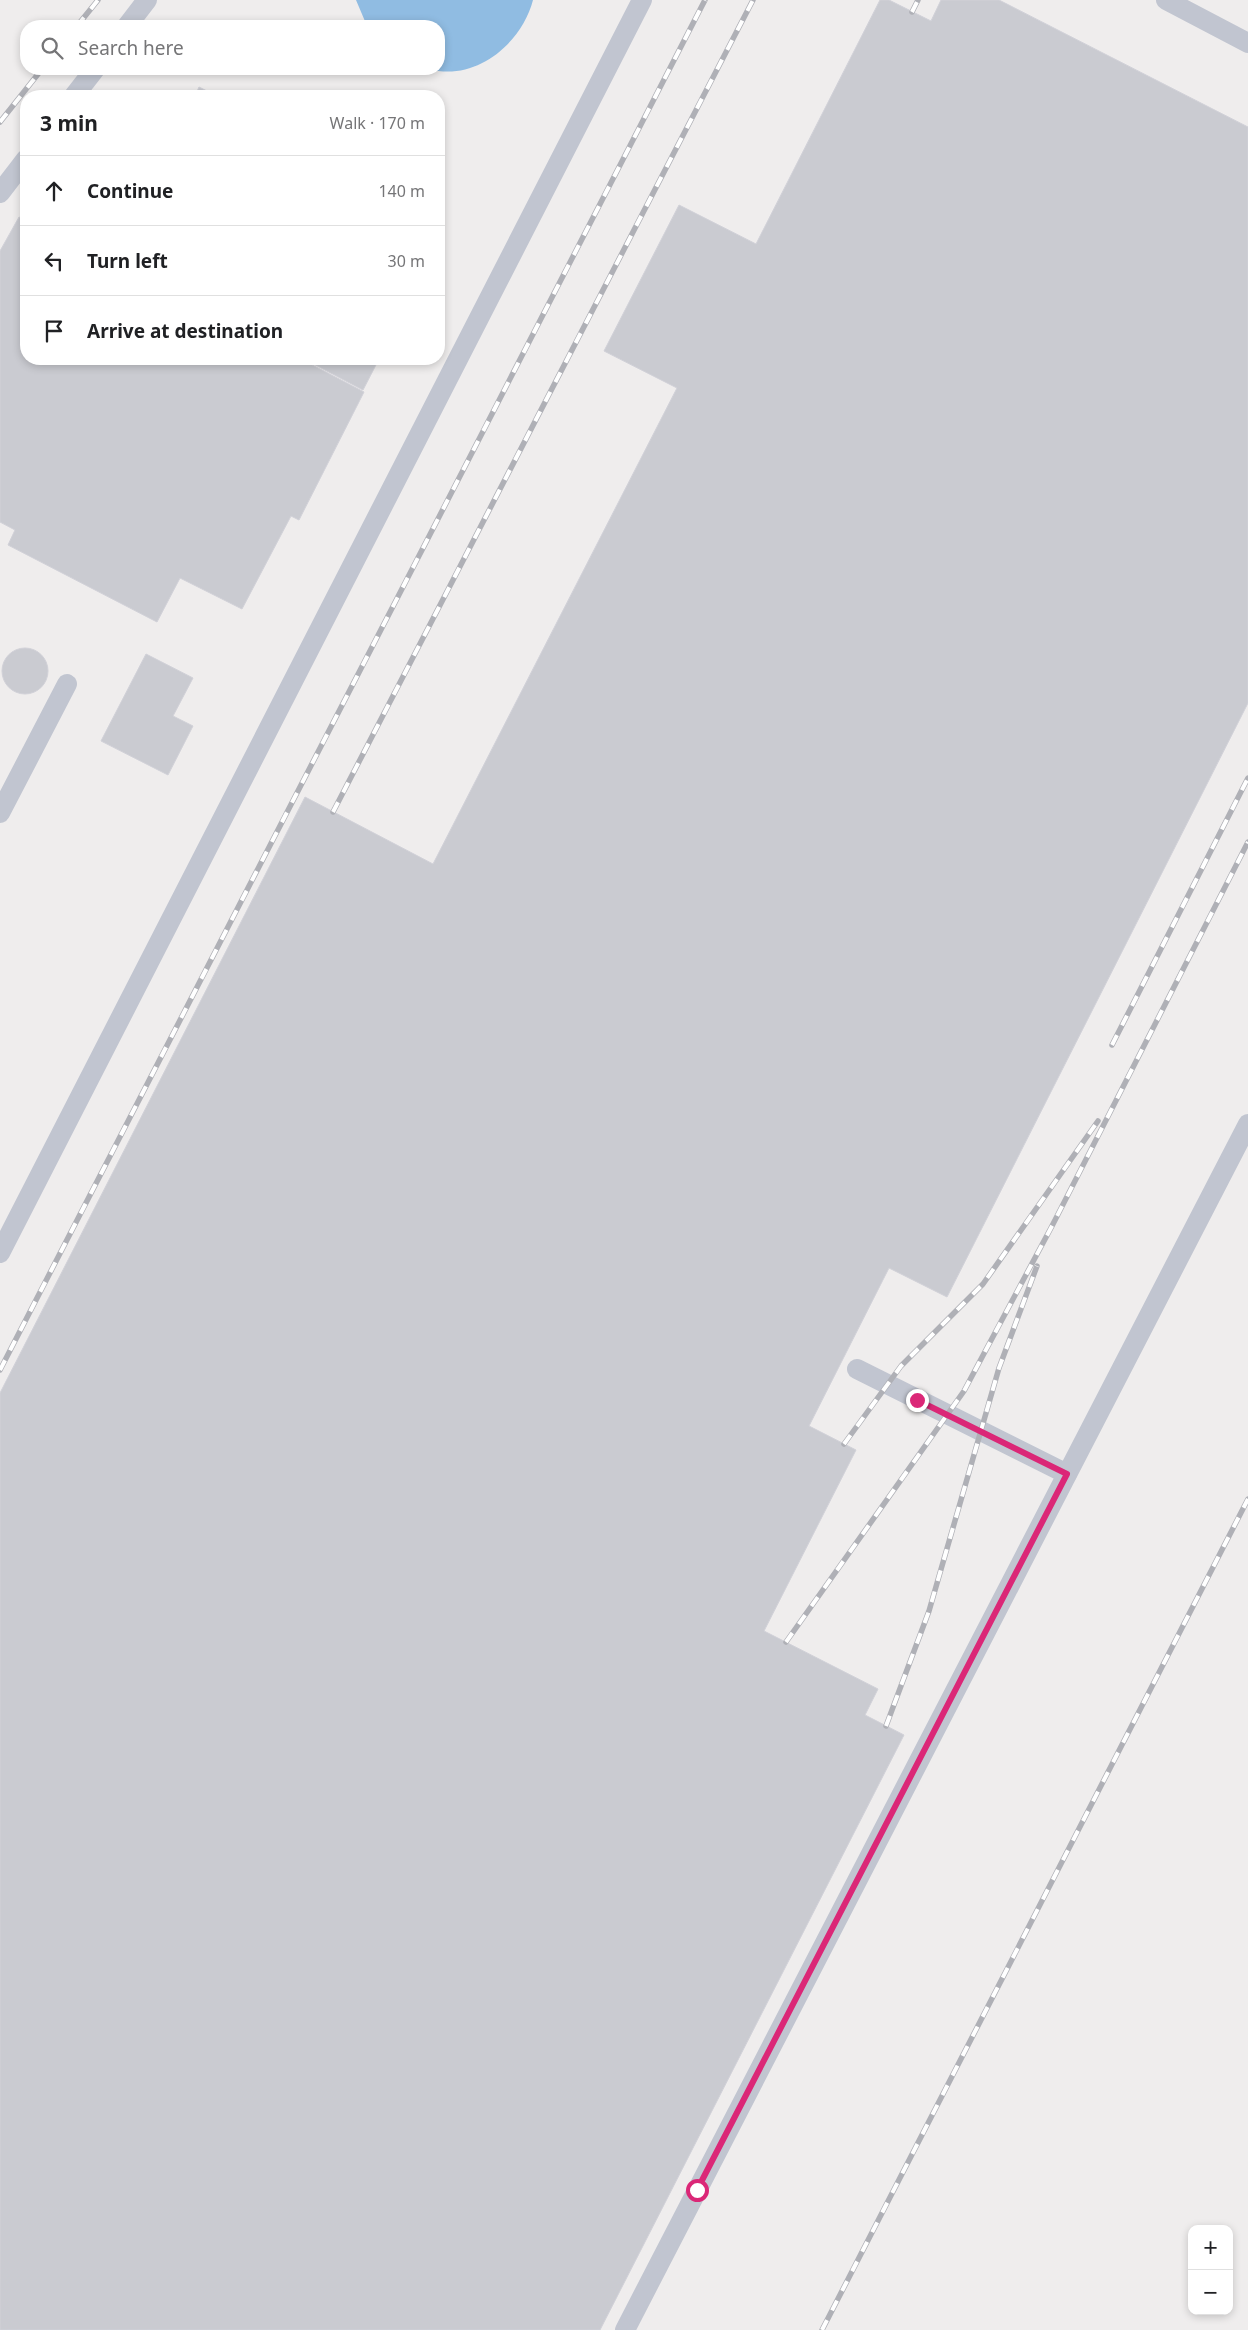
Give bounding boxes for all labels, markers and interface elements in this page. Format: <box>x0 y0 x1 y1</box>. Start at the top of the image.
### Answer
search box <box>20 20 445 75</box>
icon: search <box>38 34 66 62</box>
text: Search here <box>78 35 184 61</box>
text: 3 min <box>40 109 98 137</box>
text: Walk · 170 m <box>330 112 425 134</box>
icon: ahead <box>40 177 68 205</box>
text: Continue <box>87 178 173 204</box>
text: 140 m <box>378 180 425 202</box>
icon: left <box>40 247 68 275</box>
text: Turn left <box>87 248 168 274</box>
text: 30 m <box>388 250 425 272</box>
icon: arrive <box>40 317 68 345</box>
text: Arrive at destination <box>87 318 283 344</box>
route end <box>906 1389 929 1412</box>
route start <box>686 2179 709 2202</box>
map controls <box>1188 2225 1233 2315</box>
button: + <box>1188 2225 1233 2270</box>
button: − <box>1188 2270 1233 2315</box>

